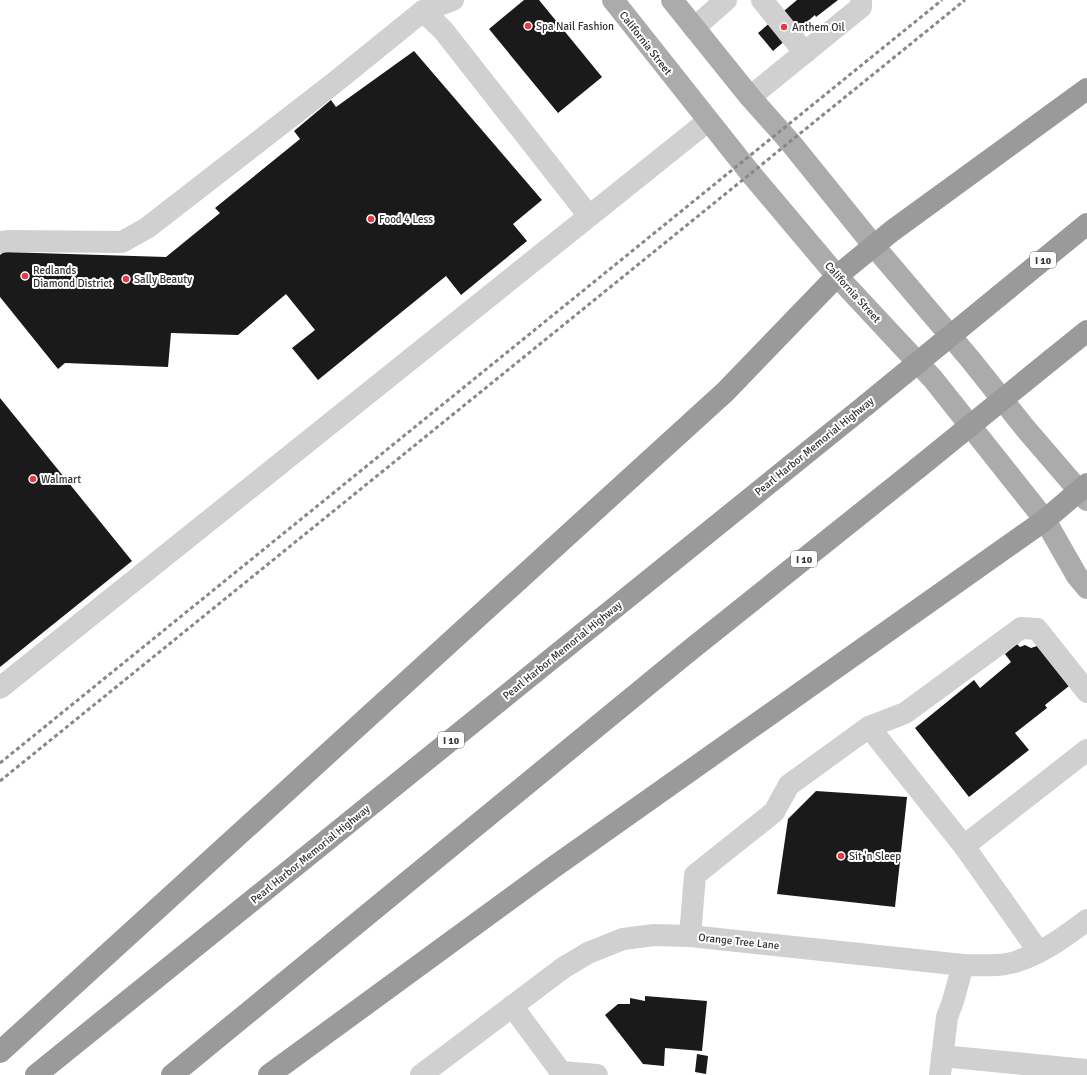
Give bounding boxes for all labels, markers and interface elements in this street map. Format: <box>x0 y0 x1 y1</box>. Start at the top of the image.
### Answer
street label: California Street <box>617 9 675 78</box>
place label: Spa Nail Fashion <box>536 20 614 33</box>
marker: Spa Nail Fashion <box>523 21 533 31</box>
place label: Anthem Oil <box>792 21 845 34</box>
marker: Anthem Oil <box>779 22 789 32</box>
place label: Food 4 Less <box>379 213 433 226</box>
marker: Food 4 Less <box>366 214 376 224</box>
road number: I 10 <box>1030 252 1056 268</box>
street label: California Street <box>822 259 883 325</box>
place label: Redlands Diamond District <box>33 264 113 290</box>
marker: Redlands Diamond District <box>20 271 30 281</box>
place label: Sally Beauty <box>134 273 193 286</box>
marker: Sally Beauty <box>121 274 131 284</box>
street label: Pearl Harbor Memorial Highway <box>752 394 877 498</box>
place label: Walmart <box>41 473 81 486</box>
marker: Walmart <box>28 474 38 484</box>
road number: I 10 <box>791 551 817 567</box>
street label: Pearl Harbor Memorial Highway <box>500 598 625 702</box>
road number: I 10 <box>438 732 464 748</box>
street label: Pearl Harbor Memorial Highway <box>248 802 373 906</box>
place label: Sit 'n Sleep <box>849 850 901 863</box>
marker: Sit 'n Sleep <box>836 851 846 861</box>
street label: Orange Tree Lane <box>698 931 780 952</box>

